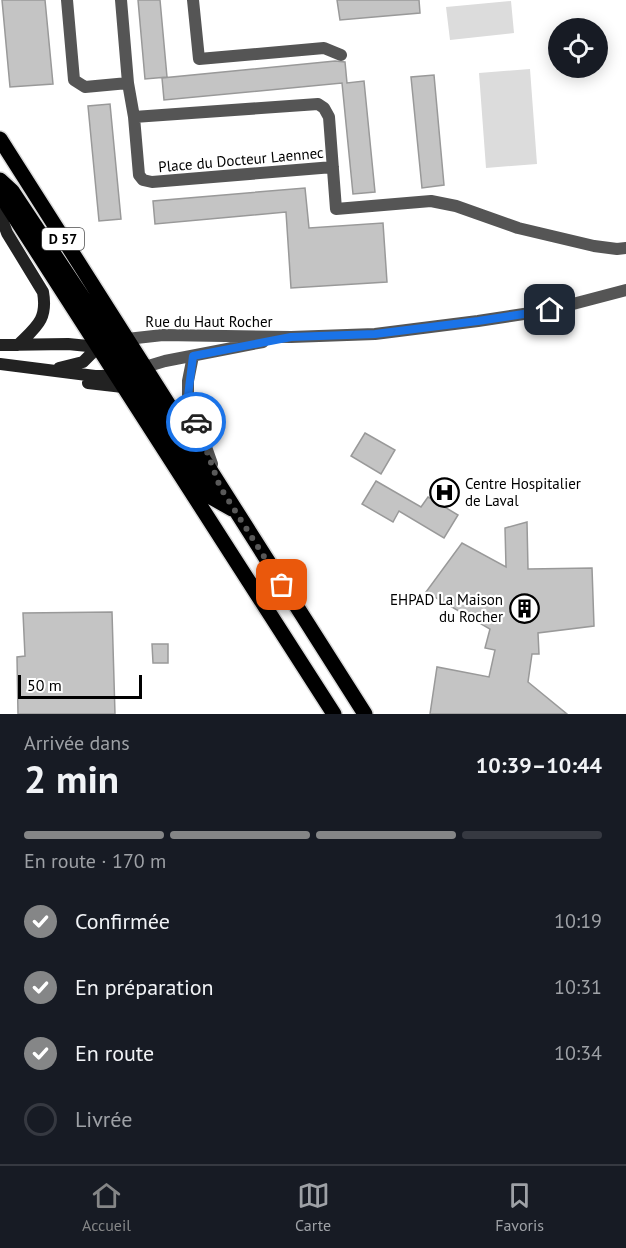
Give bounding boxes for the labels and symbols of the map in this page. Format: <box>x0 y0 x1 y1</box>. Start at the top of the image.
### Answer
street label: Place du Docteur Laennec <box>157 143 325 176</box>
road number: D 57 <box>42 228 84 250</box>
pin <box>524 284 575 335</box>
street label: Rue du Haut Rocher <box>145 312 273 331</box>
courier <box>166 392 226 452</box>
place label: Centre Hospitalier de Laval <box>465 474 581 510</box>
hospital icon: Centre Hospitalier de Laval <box>428 477 460 509</box>
pin <box>256 559 307 610</box>
place label: EHPAD La Maison du Rocher <box>390 590 503 626</box>
building icon: EHPAD La Maison du Rocher <box>508 593 540 625</box>
scale bar <box>18 672 142 700</box>

